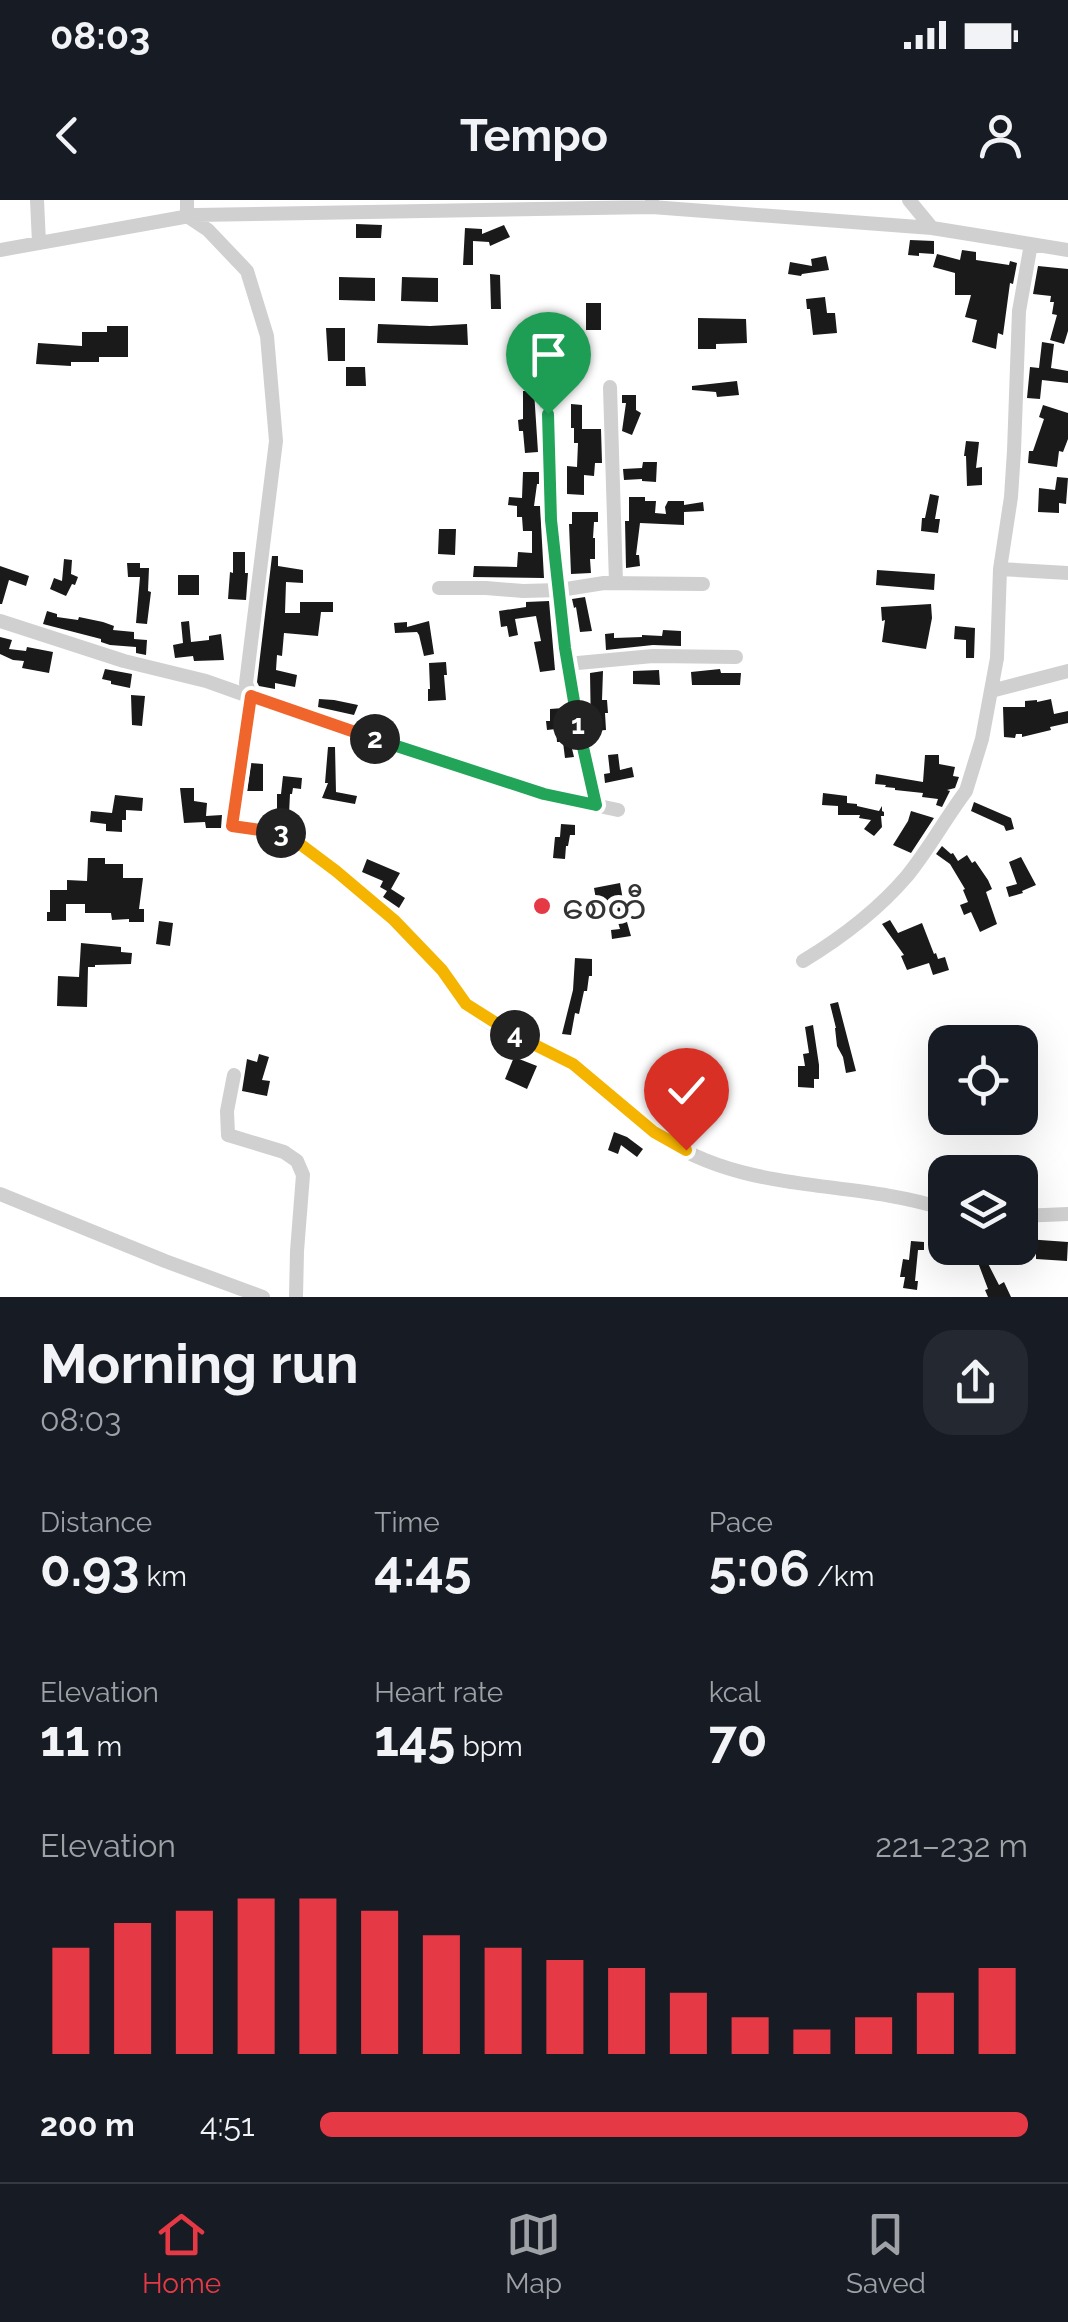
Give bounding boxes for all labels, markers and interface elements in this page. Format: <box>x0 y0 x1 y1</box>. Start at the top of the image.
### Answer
text: 08:03 <box>50 13 150 58</box>
icon: back <box>40 108 95 163</box>
icon: person <box>973 108 1028 163</box>
text: Tempo <box>460 109 608 162</box>
pin <box>506 312 591 415</box>
icon: arrive <box>521 327 576 382</box>
pin: 1 <box>553 700 603 750</box>
text: 1 <box>571 708 585 741</box>
pin: 2 <box>350 714 400 764</box>
text: 2 <box>367 722 383 755</box>
pin: 3 <box>256 808 306 858</box>
text: 3 <box>273 816 289 849</box>
place label: စေတီ <box>562 884 647 927</box>
marker: စေတီ <box>531 895 553 917</box>
pin: 4 <box>490 1010 540 1060</box>
text: 4 <box>507 1018 523 1051</box>
map controls <box>928 1025 1038 1265</box>
button: locate <box>928 1025 1038 1135</box>
pin <box>644 1048 729 1151</box>
icon: check <box>659 1063 714 1118</box>
button: layers <box>928 1155 1038 1265</box>
button: share <box>923 1330 1028 1435</box>
text: Morning run <box>40 1331 359 1396</box>
text: 08:03 <box>40 1401 121 1438</box>
text: Distance <box>40 1506 152 1539</box>
text: Time <box>374 1506 440 1539</box>
text: Pace <box>709 1506 773 1539</box>
text: 0.93 <box>40 1539 139 1598</box>
text: 4:45 <box>374 1539 471 1598</box>
text: 5:06 <box>709 1539 810 1598</box>
text: km <box>139 1560 187 1593</box>
text: /km <box>810 1560 874 1593</box>
text: Elevation <box>40 1676 159 1709</box>
text: Heart rate <box>374 1676 503 1709</box>
text: kcal <box>709 1676 761 1709</box>
text: 11 <box>40 1709 89 1768</box>
text: 145 <box>374 1709 455 1768</box>
text: 70 <box>709 1709 767 1768</box>
text: m <box>89 1730 122 1763</box>
text: bpm <box>455 1730 523 1763</box>
text: Elevation <box>40 1827 176 1864</box>
text: 221–232 m <box>875 1827 1028 1864</box>
text: 200 m <box>40 2106 135 2143</box>
text: 4:51 <box>200 2106 255 2143</box>
tab: Home <box>142 2207 221 2300</box>
tab: Map <box>505 2207 562 2300</box>
tab: Saved <box>846 2207 926 2300</box>

